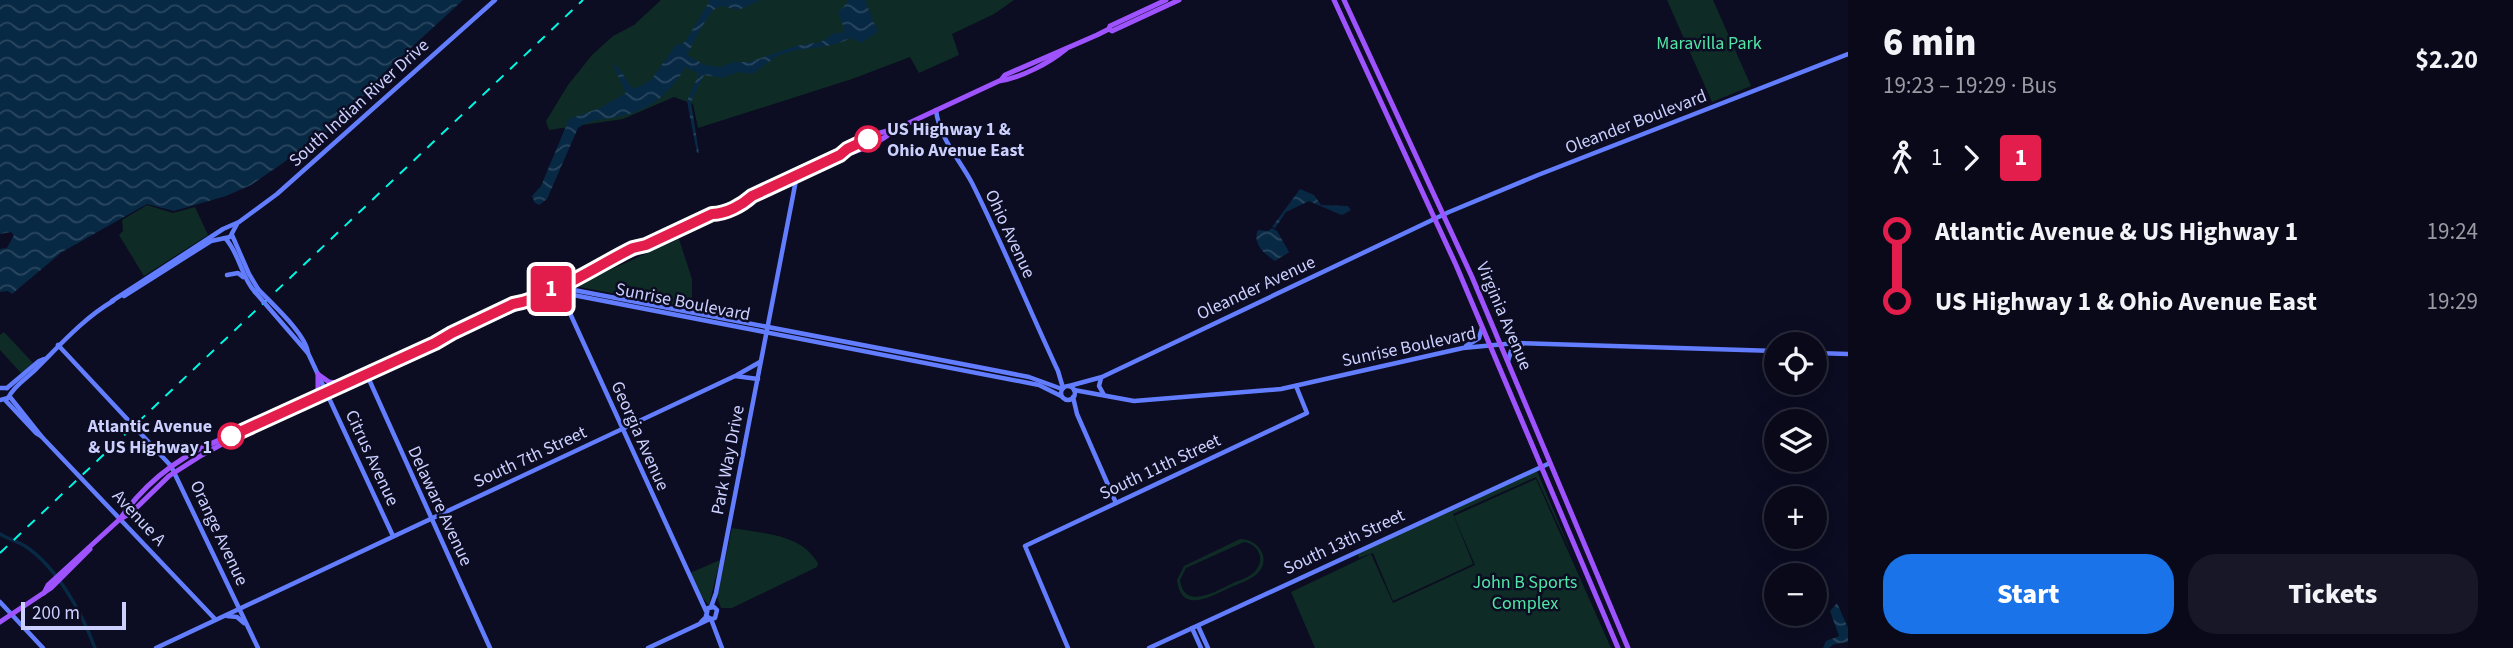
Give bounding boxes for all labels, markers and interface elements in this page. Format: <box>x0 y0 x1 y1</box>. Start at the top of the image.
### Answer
text: 6 min <box>1883 16 1976 70</box>
park label: Maravilla Park <box>1656 31 1762 56</box>
street label: South Indian River Drive <box>283 33 435 173</box>
text: $2.20 <box>2415 41 2478 78</box>
text: 19:23 – 19:29 · Bus <box>1883 69 2057 102</box>
street label: Oleander Boulevard <box>1562 83 1710 161</box>
place label: US Highway 1 & Ohio Avenue East <box>887 117 1024 163</box>
marker: US Highway 1 & Ohio Avenue East <box>855 126 881 152</box>
icon: walk <box>1883 139 1921 177</box>
icon: forward <box>1952 139 1990 177</box>
text: 1 <box>2014 140 2027 175</box>
text: 1 <box>1931 141 1942 174</box>
street label: Ohio Avenue <box>979 186 1041 282</box>
text: Atlantic Avenue & US Highway 1 <box>1935 213 2298 250</box>
text: 19:24 <box>2427 215 2478 248</box>
street label: Oleander Avenue <box>1193 250 1320 326</box>
street label: Virginia Avenue <box>1470 258 1538 374</box>
line badge: 1 <box>528 266 574 312</box>
text: 1 <box>545 271 557 306</box>
street label: Sunrise Boulevard <box>613 277 753 327</box>
text: US Highway 1 & Ohio Avenue East <box>1935 283 2317 320</box>
text: 19:29 <box>2427 285 2478 318</box>
street label: Sunrise Boulevard <box>1339 321 1479 373</box>
map controls <box>1764 332 1827 626</box>
button: locate <box>1764 332 1827 395</box>
street label: Georgia Avenue <box>605 377 675 495</box>
street label: Park Way Drive <box>705 403 751 517</box>
street label: Citrus Avenue <box>339 406 405 510</box>
button: layers <box>1764 409 1827 472</box>
place label: Atlantic Avenue & US Highway 1 <box>87 414 212 460</box>
street label: South 7th Street <box>469 420 591 494</box>
marker: Atlantic Avenue & US Highway 1 <box>218 423 244 449</box>
street label: South 11th Street <box>1095 428 1225 506</box>
street label: Delaware Avenue <box>401 442 479 570</box>
street label: Orange Avenue <box>184 476 254 590</box>
street label: Avenue A <box>106 484 172 552</box>
button: + <box>1764 486 1827 549</box>
street label: South 13th Street <box>1279 503 1409 581</box>
button: Start <box>1883 554 2174 634</box>
button: Tickets <box>2188 554 2478 634</box>
button: − <box>1764 563 1827 626</box>
park label: John B Sports Complex <box>1473 570 1577 616</box>
scale bar <box>21 599 126 631</box>
text: 200 m <box>32 600 80 627</box>

